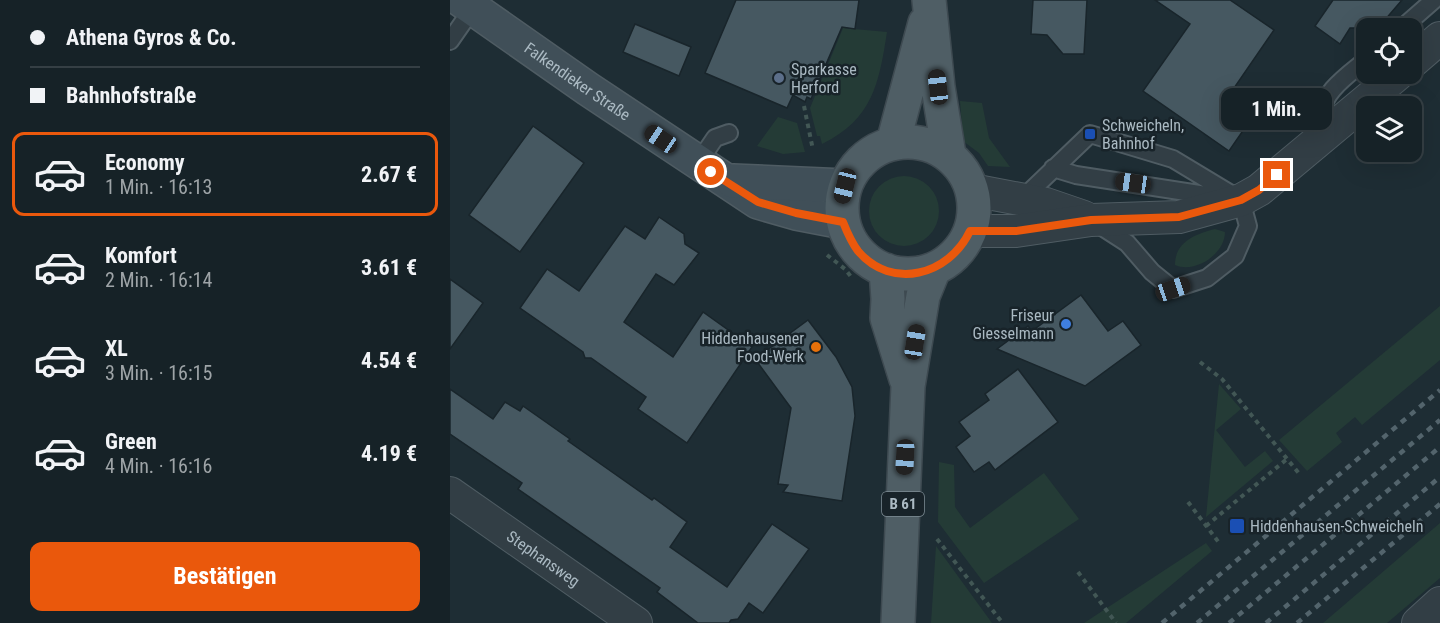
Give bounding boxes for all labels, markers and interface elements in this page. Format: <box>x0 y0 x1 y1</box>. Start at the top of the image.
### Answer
map controls <box>1356 18 1422 162</box>
button: locate <box>1356 18 1422 84</box>
text: Athena Gyros & Co. <box>66 25 237 50</box>
street label: Falkendieker Straße <box>521 38 634 124</box>
place label: Sparkasse Herford <box>791 60 857 97</box>
car <box>927 68 949 106</box>
marker: Sparkasse Herford <box>772 71 786 85</box>
text: Bahnhofstraße <box>66 83 196 108</box>
callout: 1 Min. <box>1222 88 1332 130</box>
button: layers <box>1356 96 1422 162</box>
text: 1 Min. <box>1251 97 1302 121</box>
place label: Schweicheln, Bahnhof <box>1102 116 1184 153</box>
car <box>641 121 681 157</box>
marker: Schweicheln, Bahnhof <box>1083 127 1097 141</box>
icon: car <box>33 147 87 201</box>
text: Economy <box>105 150 185 175</box>
route start <box>697 158 724 185</box>
route end <box>1263 161 1290 188</box>
text: 2.67 € <box>361 162 417 187</box>
car <box>832 166 858 206</box>
car <box>1114 172 1152 194</box>
text: 1 Min. · 16:13 <box>105 175 212 199</box>
icon: car <box>33 240 87 294</box>
text: Komfort <box>105 243 177 268</box>
text: 3.61 € <box>361 255 417 280</box>
text: 2 Min. · 16:14 <box>105 268 212 292</box>
car <box>1153 275 1193 303</box>
place label: Friseur Giesselmann <box>972 306 1054 343</box>
marker: Friseur Giesselmann <box>1059 317 1073 331</box>
car <box>903 323 927 361</box>
place label: Hiddenhausener Food-Werk <box>701 329 805 366</box>
icon: car <box>33 333 87 387</box>
text: XL <box>105 336 128 361</box>
marker: Hiddenhausener Food-Werk <box>809 340 823 354</box>
text: 4.54 € <box>361 348 417 373</box>
text: 3 Min. · 16:15 <box>105 361 212 385</box>
icon: car <box>33 426 87 480</box>
text: Green <box>105 429 157 454</box>
car <box>895 439 915 475</box>
text: 4.19 € <box>361 441 417 466</box>
text: 4 Min. · 16:16 <box>105 454 212 478</box>
road number: B 61 <box>882 492 924 516</box>
marker: Hiddenhausen-Schweicheln <box>1228 517 1246 535</box>
place label: Hiddenhausen-Schweicheln <box>1250 517 1423 536</box>
street label: Stephansweg <box>503 526 584 590</box>
button: Bestätigen <box>30 542 420 611</box>

